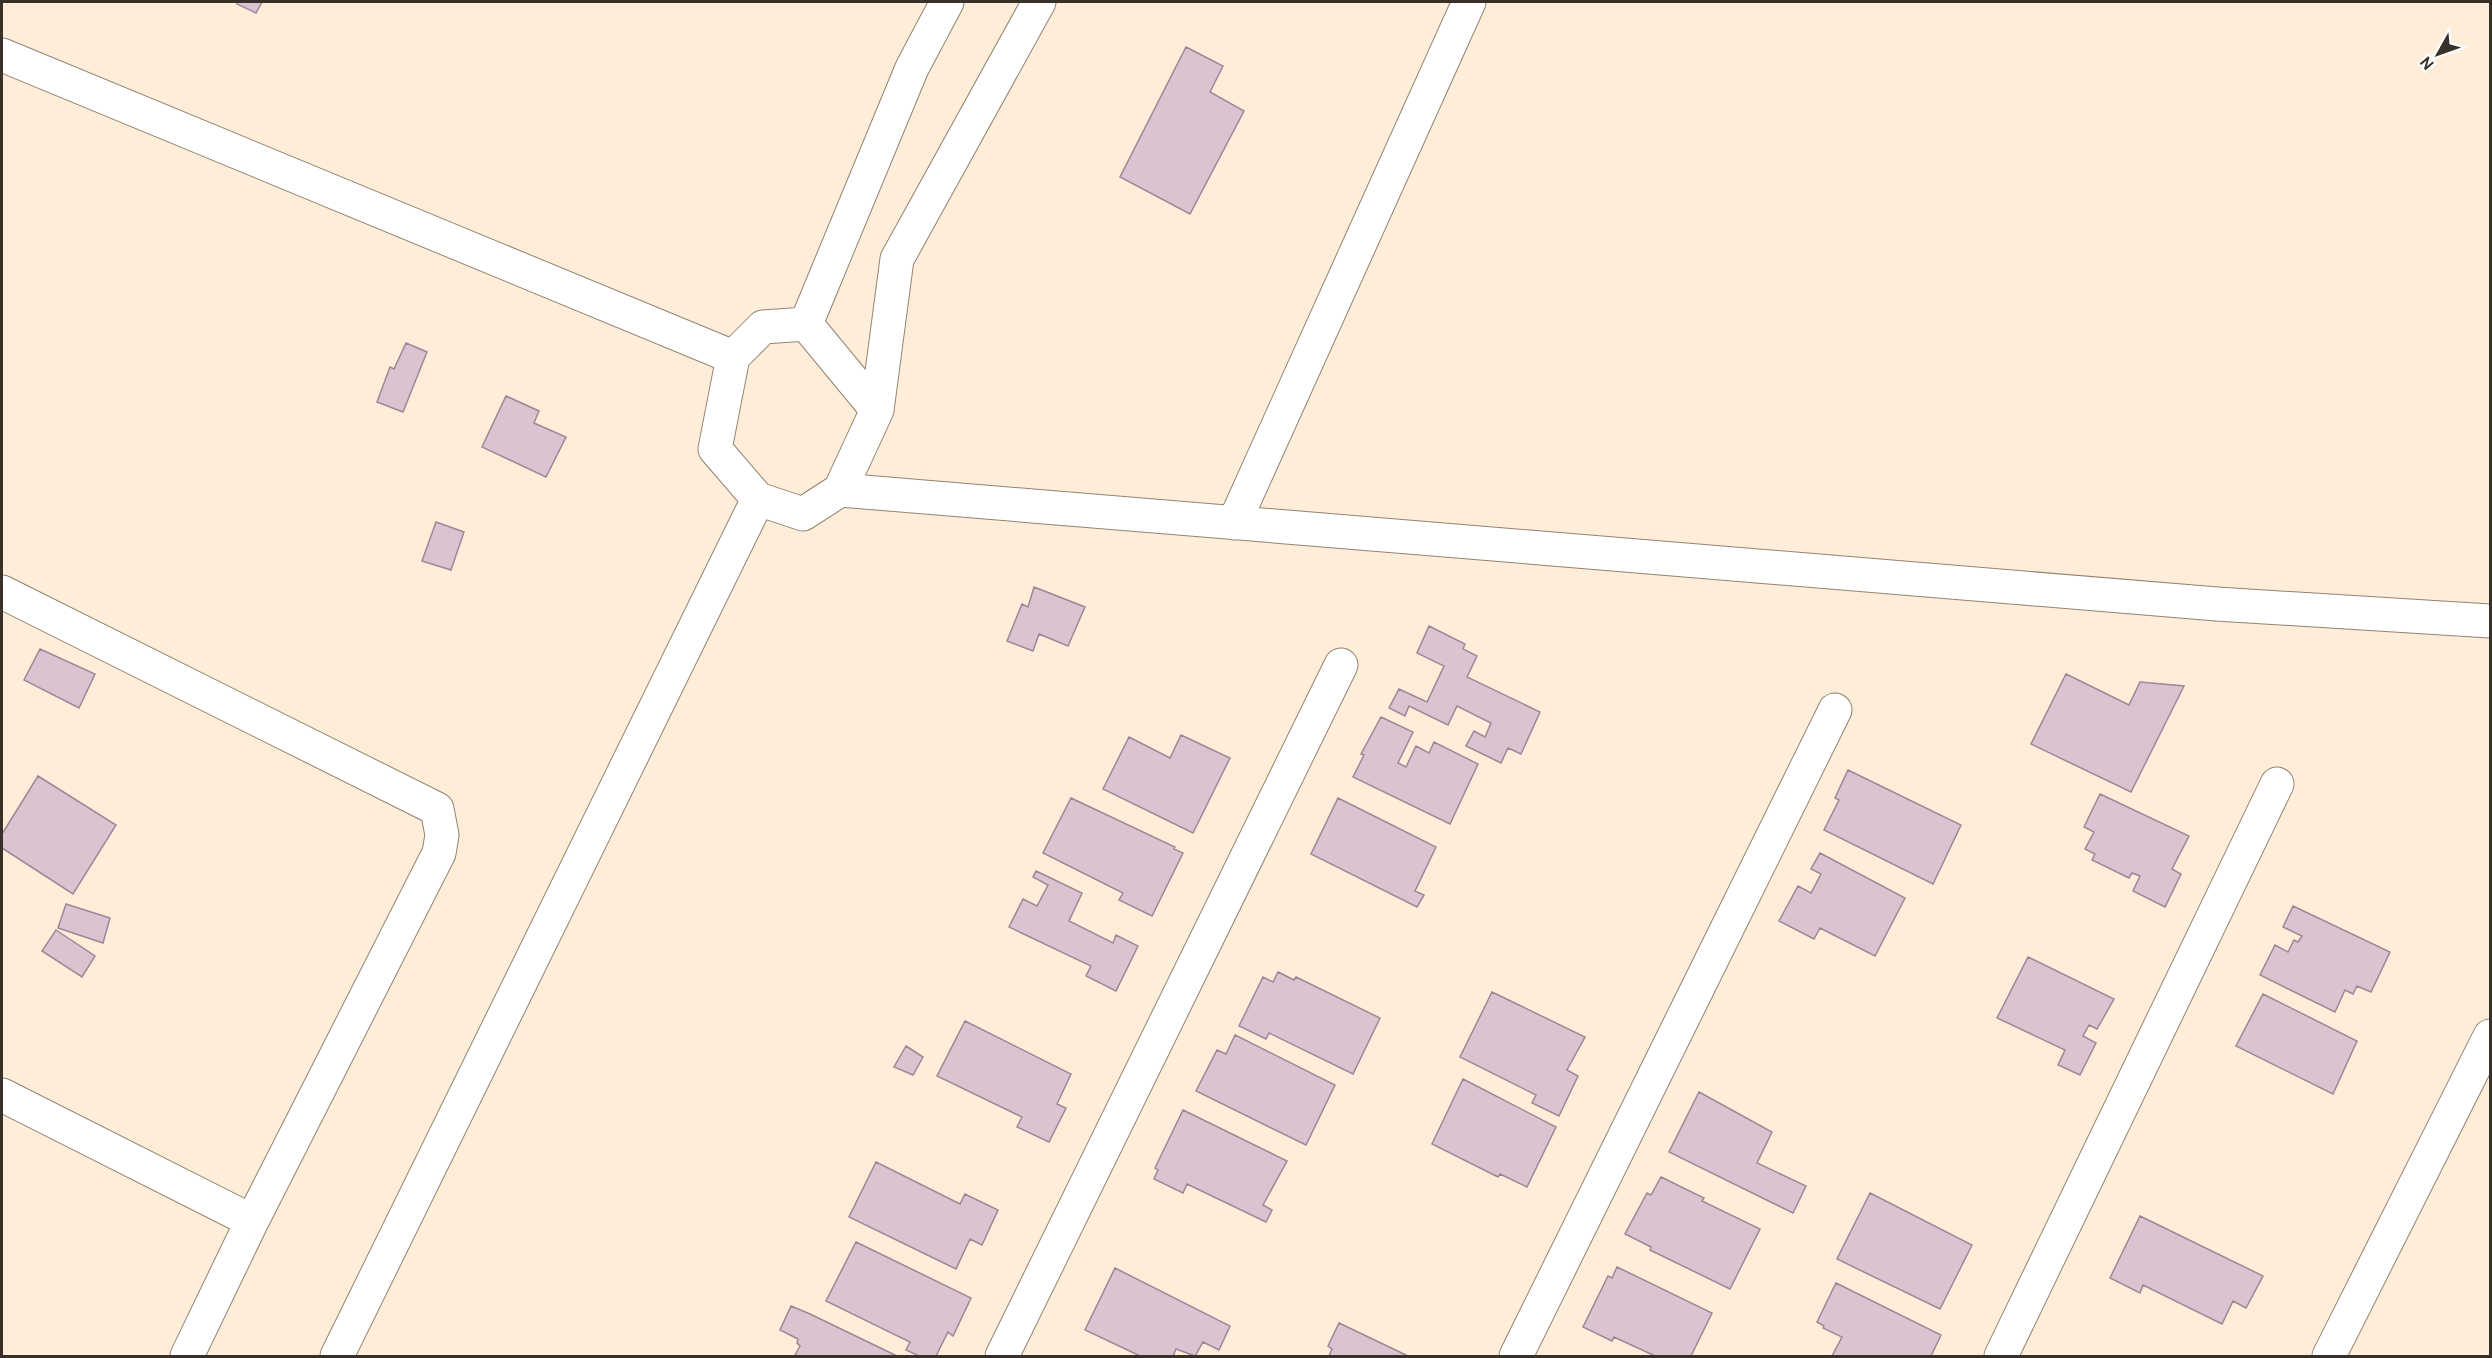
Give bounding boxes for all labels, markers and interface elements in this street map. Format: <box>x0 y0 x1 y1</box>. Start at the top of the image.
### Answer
north arrow <box>2408 24 2468 84</box>
text: N <box>2416 53 2438 74</box>

